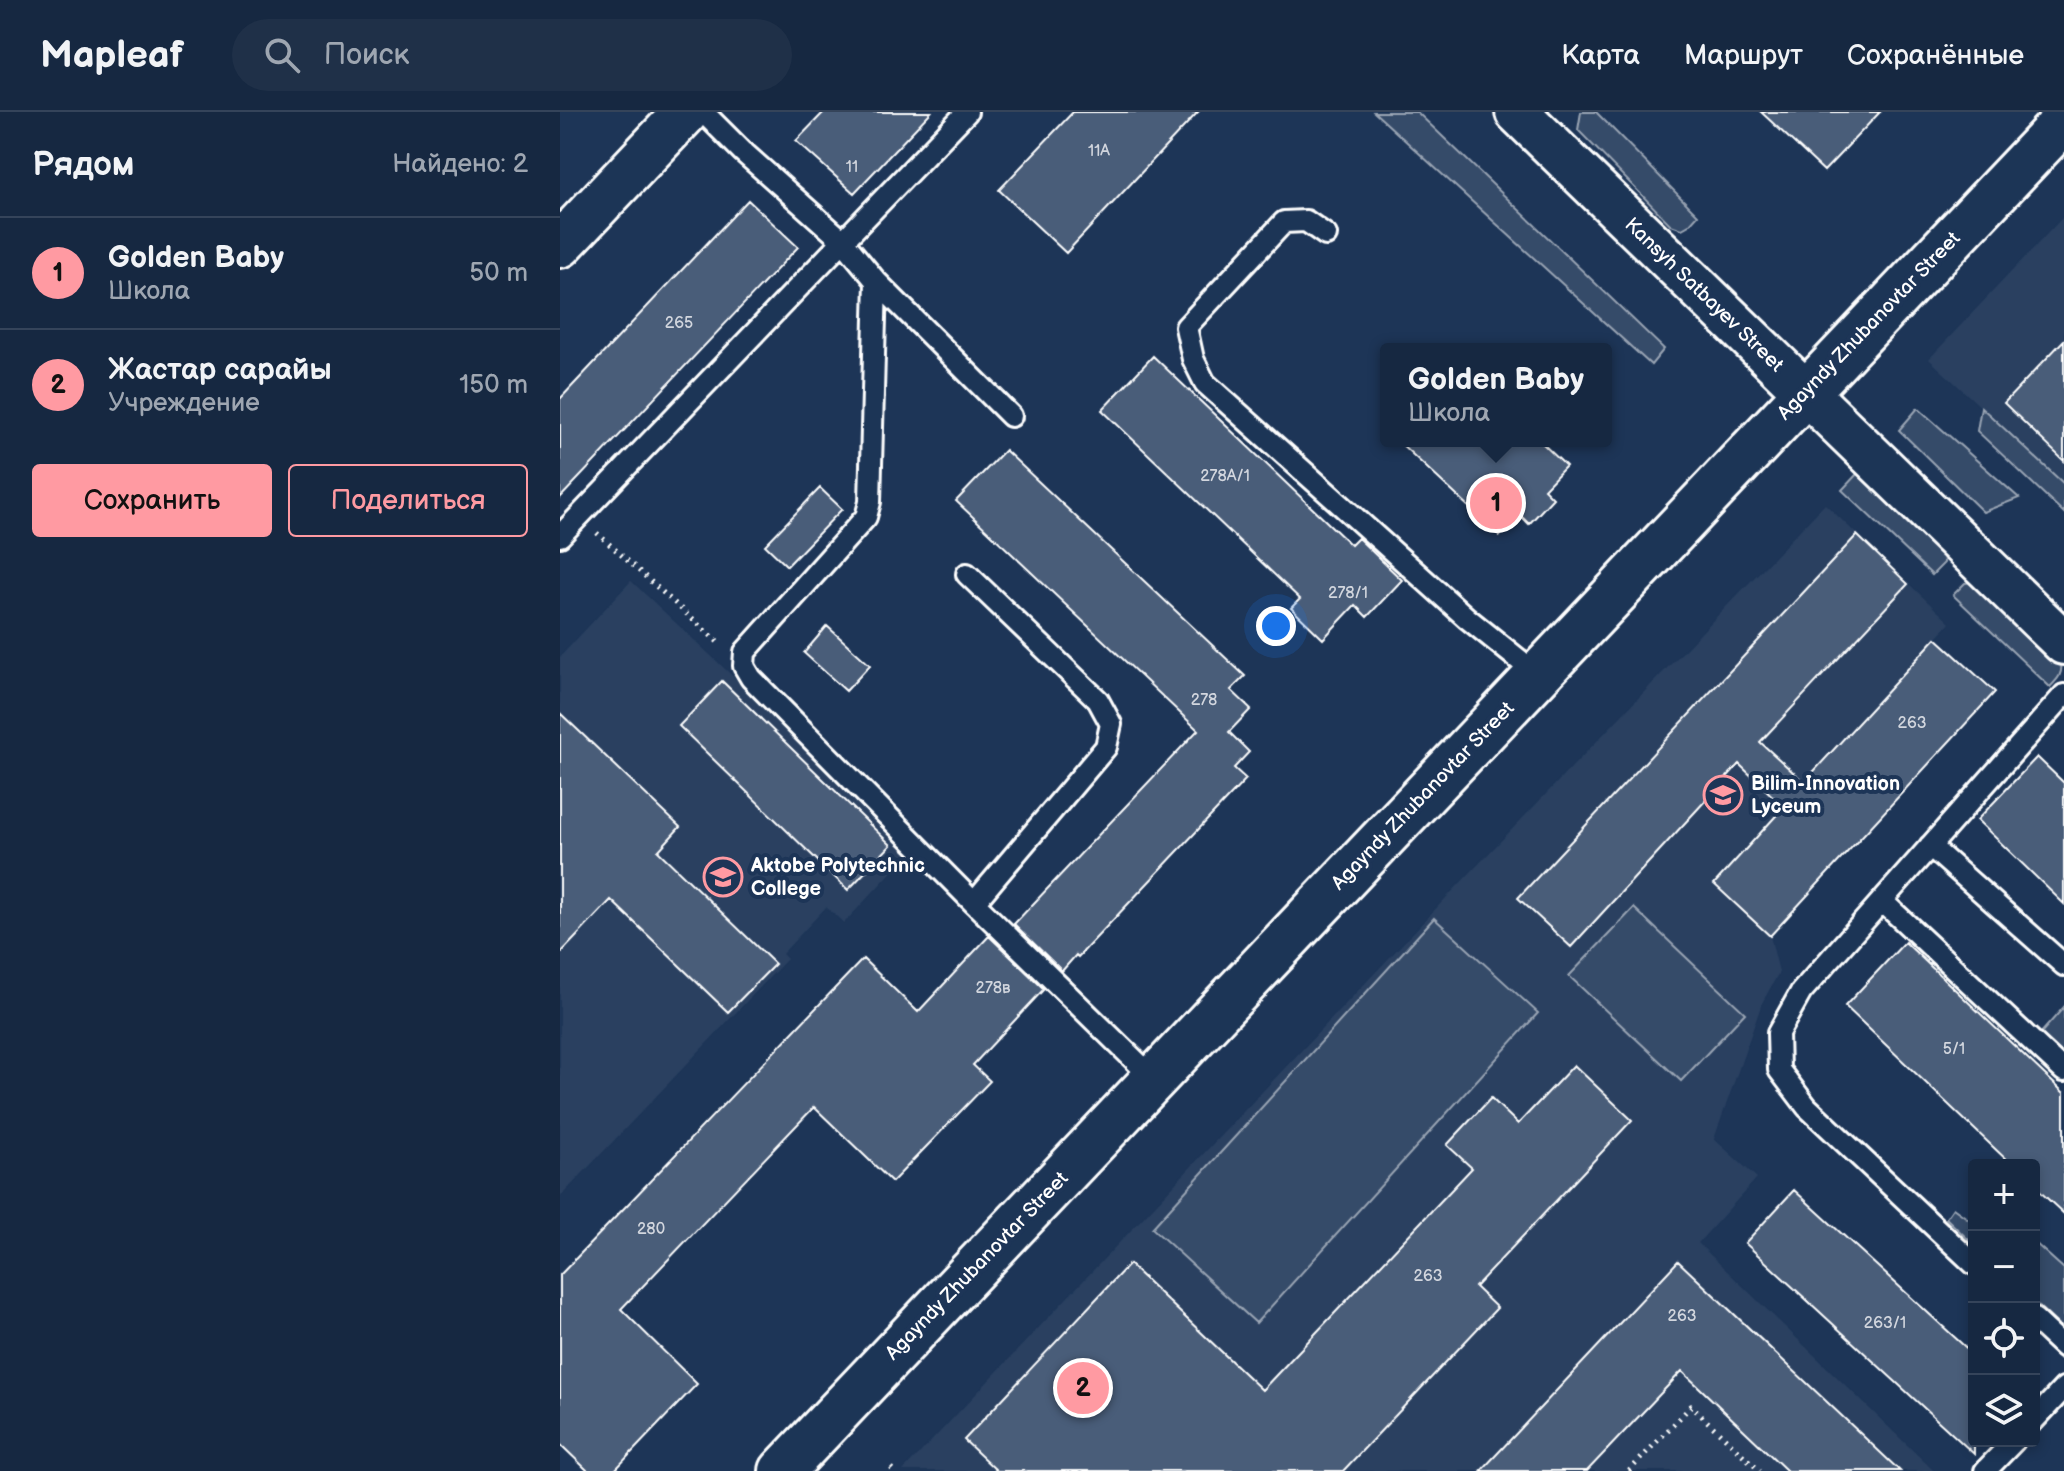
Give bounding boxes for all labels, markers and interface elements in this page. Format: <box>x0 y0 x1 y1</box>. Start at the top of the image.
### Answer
search box <box>232 19 792 91</box>
text: Mapleaf <box>40 33 184 78</box>
icon: search <box>260 33 304 77</box>
text: Поиск <box>324 37 409 73</box>
text: Карта <box>1561 39 1640 72</box>
text: Маршрут <box>1684 39 1803 72</box>
text: Сохранённые <box>1847 39 2024 72</box>
house number: 11А <box>1088 142 1110 161</box>
text: Рядом <box>32 144 134 185</box>
text: Найдено: 2 <box>392 149 528 180</box>
house number: 11 <box>846 158 858 177</box>
street label: Kansyh Satbayev Street <box>1620 213 1788 377</box>
street label: Agayndy Zhubanovtar Street <box>1773 227 1965 425</box>
text: Golden Baby <box>108 240 284 276</box>
text: 1 <box>53 258 63 289</box>
text: 50 m <box>469 258 528 289</box>
text: Школа <box>108 276 190 307</box>
house number: 265 <box>665 314 693 333</box>
popup <box>1380 343 1612 447</box>
text: Жастар сарайы <box>108 352 332 388</box>
text: Golden Baby <box>1408 362 1584 398</box>
text: 2 <box>50 370 66 401</box>
text: 150 m <box>459 370 528 401</box>
text: Учреждение <box>108 388 260 419</box>
text: Школа <box>1408 398 1490 429</box>
button: Сохранить <box>32 464 272 537</box>
button: Поделиться <box>288 464 528 537</box>
house number: 278А/1 <box>1200 467 1250 486</box>
pin: 1 <box>1470 473 1522 533</box>
house number: 278/1 <box>1328 584 1368 603</box>
your location <box>1256 606 1296 646</box>
house number: 278 <box>1191 691 1217 710</box>
street label: Agayndy Zhubanovtar Street <box>1327 697 1519 895</box>
house number: 263 <box>1897 714 1927 733</box>
place label: Bilim-Innovation Lyceum <box>1751 772 1900 819</box>
school or university icon: Bilim-Innovation Lyceum <box>1702 774 1744 816</box>
place label: Aktobe Polytechnic College <box>750 854 925 901</box>
school or university icon: Aktobe Polytechnic College <box>702 856 744 898</box>
house number: 278в <box>976 979 1011 998</box>
house number: 5/1 <box>1943 1040 1965 1059</box>
map controls <box>1968 1159 2040 1447</box>
button: + <box>1968 1159 2040 1231</box>
street label: Agayndy Zhubanovtar Street <box>881 1167 1073 1365</box>
house number: 280 <box>637 1220 665 1239</box>
button: − <box>1968 1231 2040 1303</box>
house number: 263 <box>1413 1267 1443 1286</box>
button: locate <box>1968 1303 2040 1375</box>
house number: 263 <box>1667 1307 1697 1326</box>
house number: 263/1 <box>1864 1314 1906 1333</box>
pin: 2 <box>1057 1358 1109 1418</box>
button: layers <box>1968 1375 2040 1447</box>

